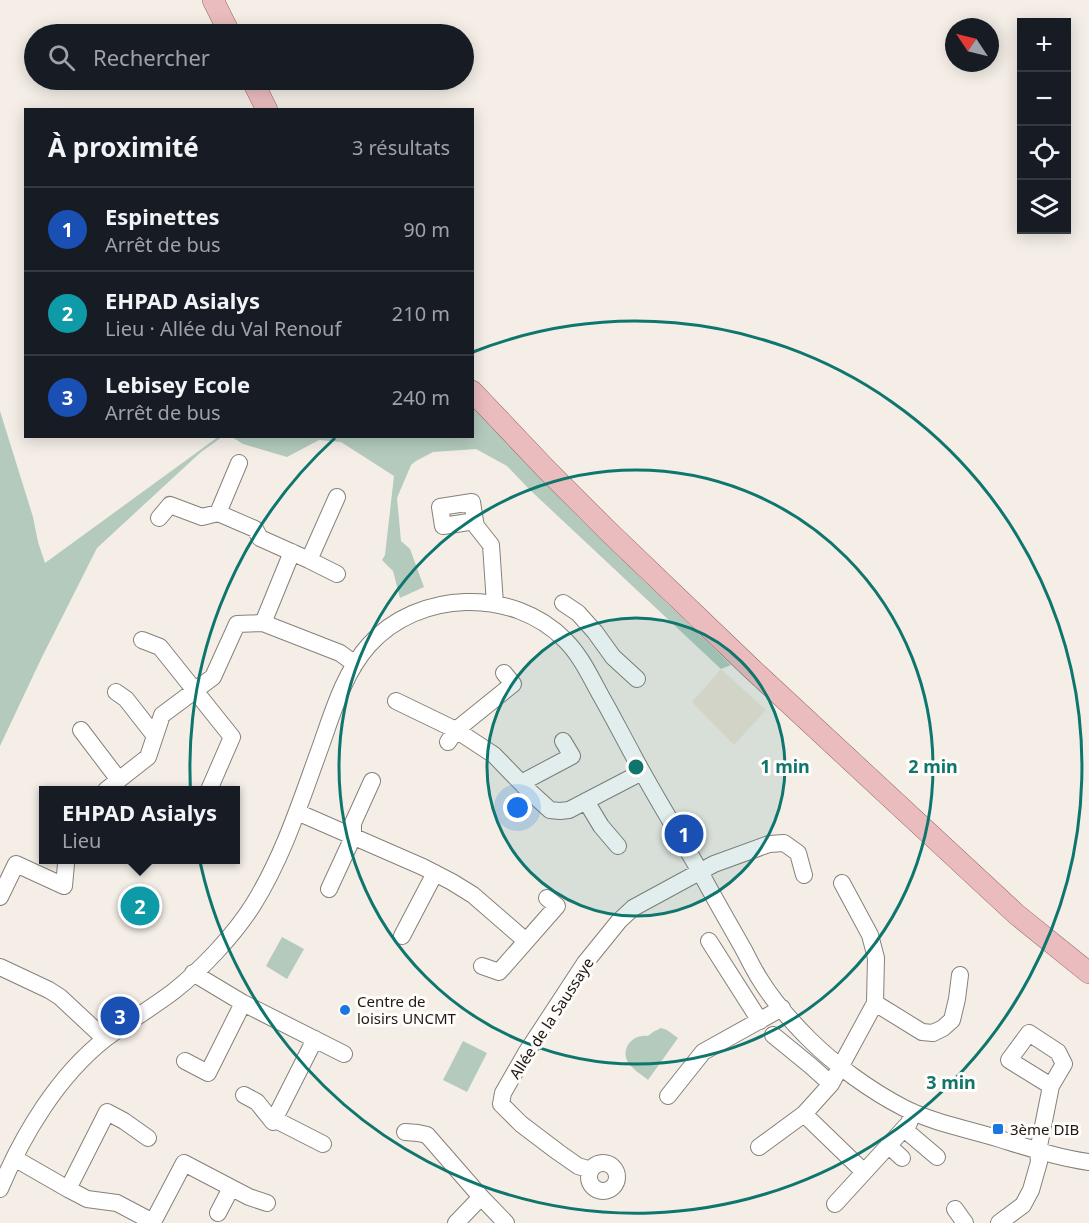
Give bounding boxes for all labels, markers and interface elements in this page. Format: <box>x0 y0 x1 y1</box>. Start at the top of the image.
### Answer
north arrow <box>945 18 999 72</box>
map controls <box>1017 18 1071 234</box>
button: + <box>1017 18 1071 72</box>
search box <box>24 24 474 90</box>
icon: search <box>45 41 78 74</box>
text: Rechercher <box>93 42 210 72</box>
button: − <box>1017 72 1071 126</box>
button: locate <box>1017 126 1071 180</box>
text: À proximité <box>48 129 199 165</box>
text: 3 résultats <box>352 134 450 161</box>
button: layers <box>1017 180 1071 234</box>
text: Espinettes <box>105 201 220 231</box>
text: 1 <box>62 216 73 243</box>
text: 90 m <box>403 216 450 243</box>
text: Arrêt de bus <box>105 231 221 258</box>
text: EHPAD Asialys <box>105 285 260 315</box>
text: 2 <box>62 300 73 327</box>
text: 210 m <box>392 300 450 327</box>
text: Lieu · Allée du Val Renouf <box>105 315 341 342</box>
text: Lebisey Ecole <box>105 369 250 399</box>
text: 3 <box>62 384 73 411</box>
text: 240 m <box>392 384 450 411</box>
text: Arrêt de bus <box>105 399 221 426</box>
text: 1 min <box>760 754 810 778</box>
text: 2 min <box>908 754 958 778</box>
centre of rings <box>626 757 646 777</box>
popup <box>39 786 240 864</box>
your location <box>503 793 532 822</box>
text: EHPAD Asialys <box>62 797 217 827</box>
pin: 1 <box>664 812 704 856</box>
text: Lieu <box>62 827 101 854</box>
pin: 2 <box>120 884 160 928</box>
street label: Allée de la Saussaye <box>504 954 598 1082</box>
place label: Centre de loisirs UNCMT <box>357 991 457 1028</box>
pin: 3 <box>100 994 140 1038</box>
marker: Centre de loisirs UNCMT <box>338 1003 352 1017</box>
text: 3 min <box>926 1070 976 1094</box>
place label: 3ème DIB <box>1010 1119 1079 1139</box>
marker: 3ème DIB <box>991 1122 1005 1136</box>

